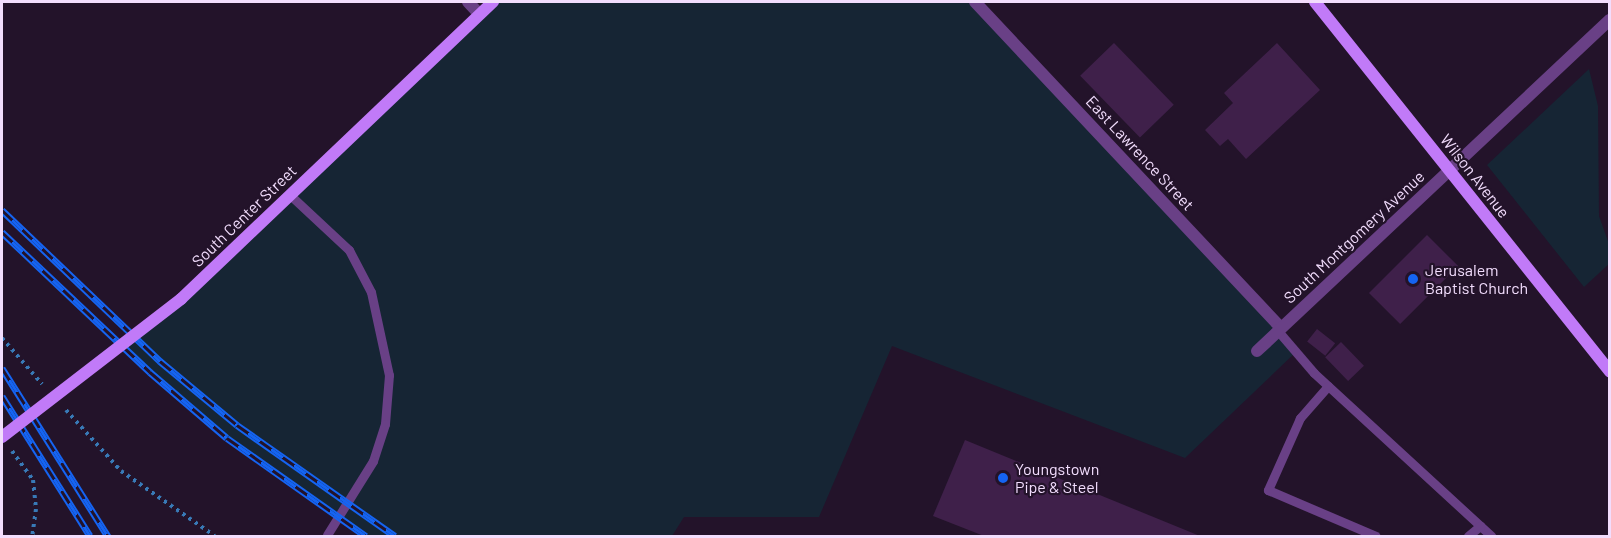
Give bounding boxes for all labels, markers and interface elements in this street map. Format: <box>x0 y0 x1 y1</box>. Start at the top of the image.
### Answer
street label: East Lawrence Street <box>1082 92 1198 214</box>
street label: Wilson Avenue <box>1436 130 1514 222</box>
street label: South Center Street <box>188 161 300 271</box>
street label: South Montgomery Avenue <box>1280 167 1428 307</box>
place label: Jerusalem Baptist Church <box>1425 260 1528 298</box>
marker: Jerusalem Baptist Church <box>1406 272 1420 286</box>
place label: Youngstown Pipe & Steel <box>1015 459 1099 497</box>
marker: Youngstown Pipe & Steel <box>996 471 1010 485</box>

